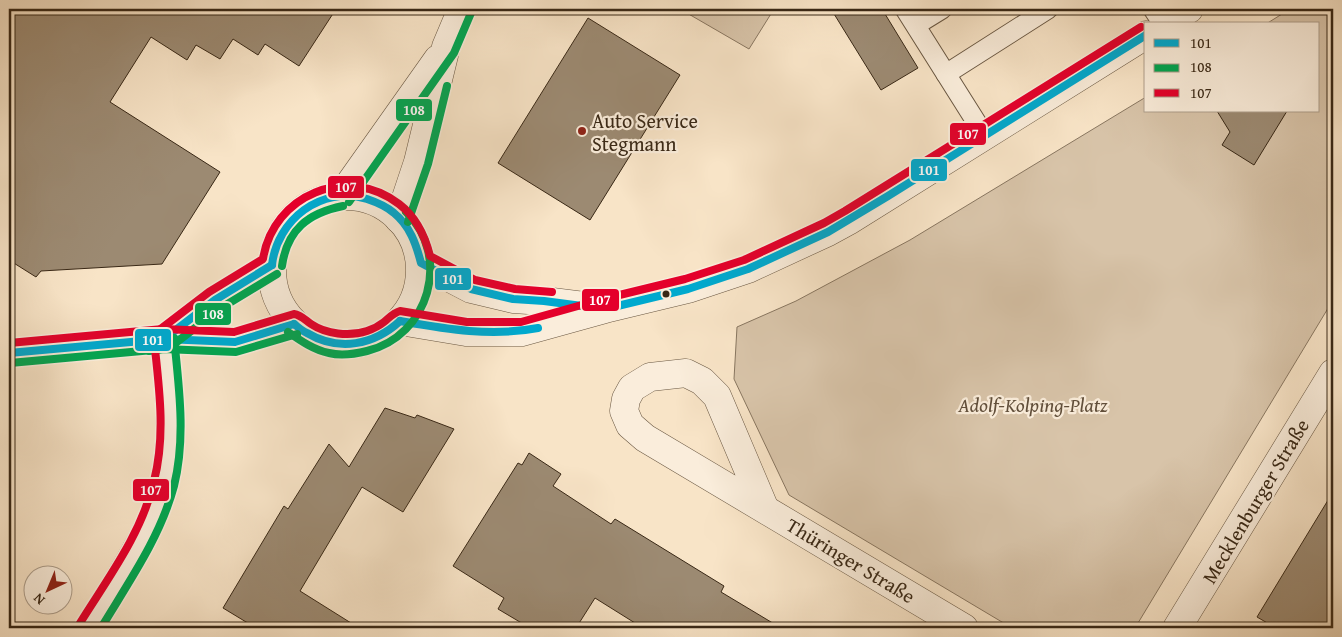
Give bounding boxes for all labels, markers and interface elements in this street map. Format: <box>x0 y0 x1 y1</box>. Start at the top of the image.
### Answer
legend <box>1144 22 1320 112</box>
text: 101 <box>1190 32 1212 53</box>
text: 108 <box>1190 56 1212 77</box>
text: 107 <box>1190 82 1212 103</box>
line badge: 108 <box>395 98 433 122</box>
text: 108 <box>403 100 425 120</box>
place label: Auto Service Stegmann <box>592 106 698 158</box>
line badge: 107 <box>949 122 987 146</box>
text: 107 <box>957 124 979 144</box>
marker: Auto Service Stegmann <box>576 125 588 137</box>
line badge: 101 <box>910 158 948 182</box>
text: 101 <box>918 160 940 180</box>
line badge: 107 <box>327 175 365 199</box>
text: 107 <box>335 177 357 197</box>
line badge: 101 <box>434 267 472 291</box>
text: 101 <box>442 269 464 289</box>
line badge: 107 <box>581 288 620 312</box>
unlabelled marker <box>661 289 671 299</box>
text: 107 <box>589 290 611 310</box>
line badge: 108 <box>194 302 232 326</box>
text: 108 <box>202 304 224 324</box>
line badge: 101 <box>134 328 172 352</box>
text: 101 <box>142 330 164 350</box>
park label: Adolf-Kolping-Platz <box>957 390 1108 419</box>
street label: Mecklenburger Straße <box>1194 413 1316 589</box>
line badge: 107 <box>132 478 170 502</box>
text: 107 <box>140 480 162 500</box>
street label: Thüringer Straße <box>781 510 921 610</box>
north arrow <box>22 564 72 614</box>
text: N <box>28 588 49 610</box>

